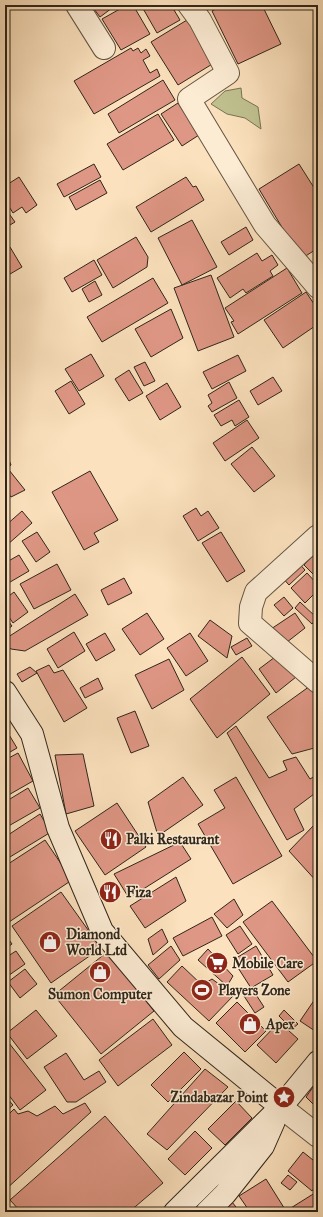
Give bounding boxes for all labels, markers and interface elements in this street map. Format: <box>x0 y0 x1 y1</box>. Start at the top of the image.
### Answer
restaurant icon: Palki Restaurant <box>98 826 124 852</box>
place label: Palki Restaurant <box>126 831 220 848</box>
restaurant icon: Fiza <box>97 879 123 905</box>
place label: Fiza <box>126 884 152 901</box>
place label: Diamond World Ltd <box>66 926 128 959</box>
shop icon: Diamond World Ltd <box>37 929 63 955</box>
supermarket icon: Mobile Care <box>204 950 230 976</box>
place label: Mobile Care <box>232 955 303 972</box>
shop icon: Sumon Computer <box>87 959 113 985</box>
sports icon: Players Zone <box>189 977 215 1003</box>
place label: Players Zone <box>218 982 291 1000</box>
place label: Sumon Computer <box>48 986 153 1004</box>
shop icon: Apex <box>237 1011 263 1037</box>
place label: Apex <box>265 1016 295 1034</box>
place icon: Zindabazar Point <box>271 1084 297 1110</box>
place label: Zindabazar Point <box>170 1089 268 1106</box>

